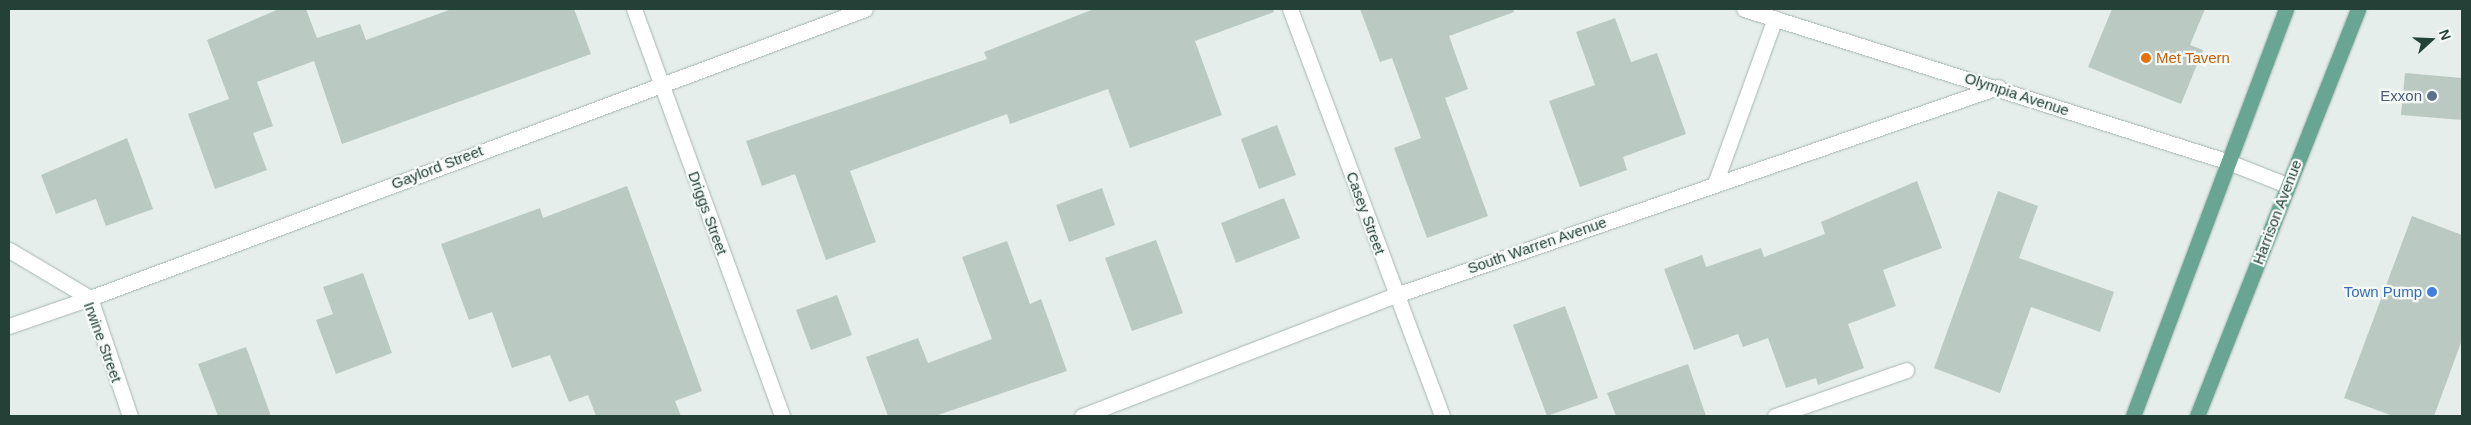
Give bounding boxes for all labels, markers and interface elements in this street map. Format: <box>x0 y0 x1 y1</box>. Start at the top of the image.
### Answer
north arrow <box>2406 15 2456 65</box>
text: N <box>2436 27 2454 42</box>
place label: Met Tavern <box>2156 49 2230 67</box>
marker: Met Tavern <box>2140 52 2152 64</box>
street label: Olympia Avenue <box>1962 68 2072 120</box>
place label: Exxon <box>2380 87 2422 105</box>
marker: Exxon <box>2426 90 2438 102</box>
street label: Gaylord Street <box>389 141 485 193</box>
street label: Harrison Avenue <box>2249 157 2305 267</box>
street label: Driggs Street <box>685 169 731 257</box>
street label: Casey Street <box>1343 169 1389 257</box>
street label: South Warren Avenue <box>1465 213 1609 277</box>
place label: Town Pump <box>2344 283 2422 301</box>
marker: Town Pump <box>2426 286 2438 298</box>
street label: Irwine Street <box>80 299 126 385</box>

